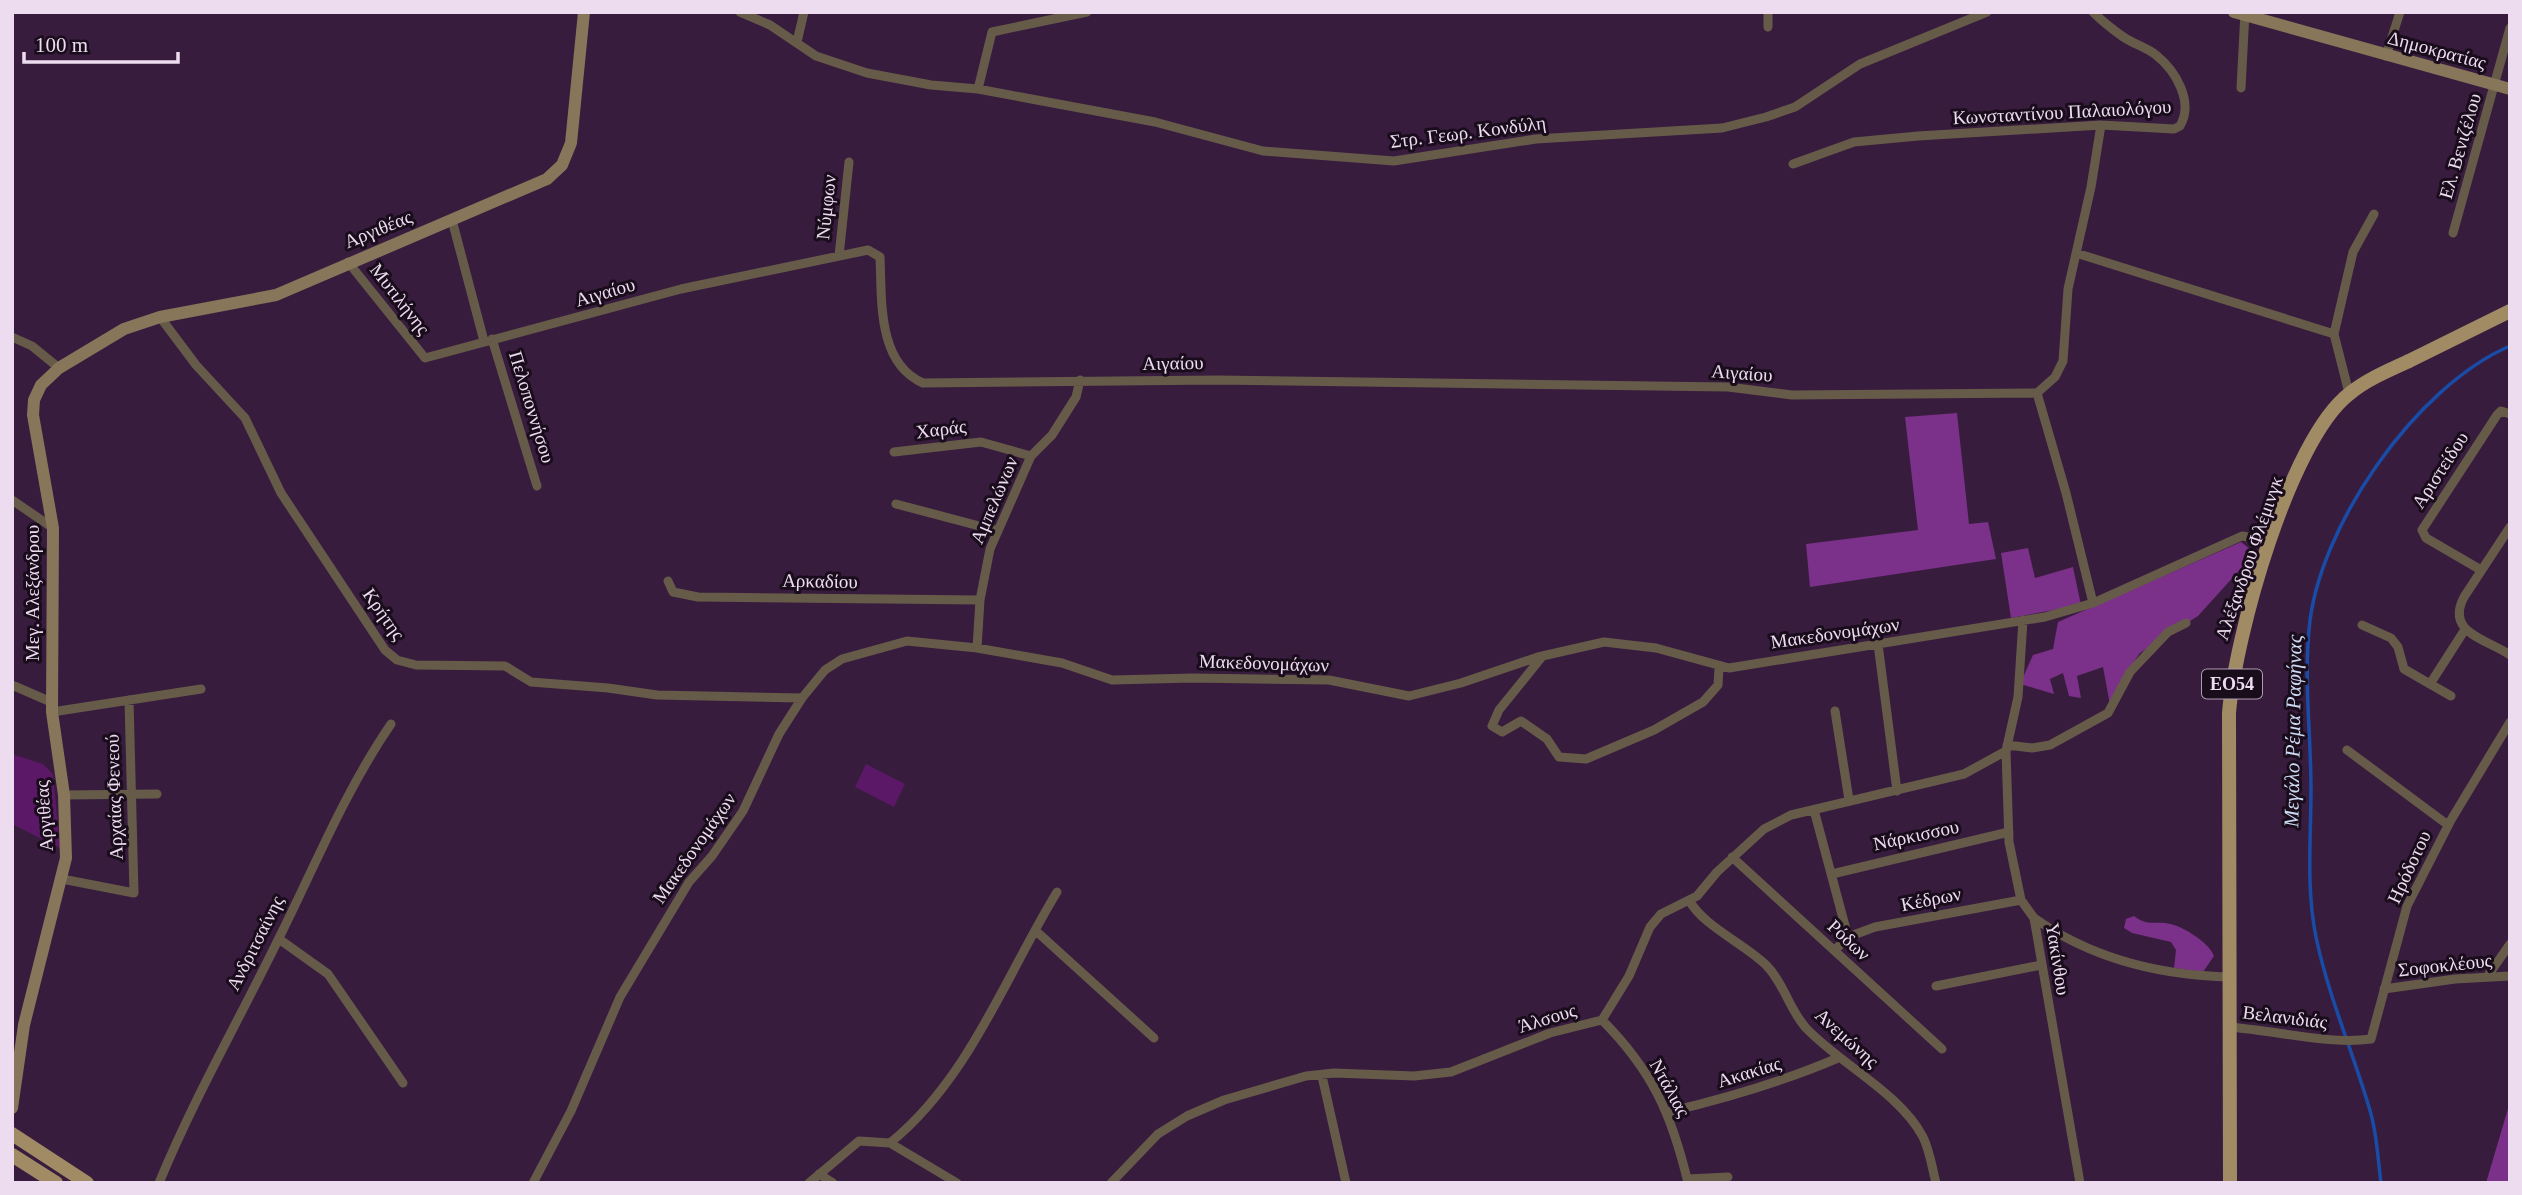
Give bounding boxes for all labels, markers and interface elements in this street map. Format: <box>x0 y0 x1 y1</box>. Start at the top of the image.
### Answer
scale bar <box>24 21 178 65</box>
street label: Δημοκρατίας <box>2385 27 2489 73</box>
text: 100 m <box>35 33 88 57</box>
street label: Ελ. Βενιζέλου <box>2435 91 2485 201</box>
street label: Κωνσταντίνου Παλαιολόγου <box>1952 96 2172 128</box>
street label: Στρ. Γεωρ. Κονδύλη <box>1389 112 1547 152</box>
street label: Νύμφων <box>812 173 840 241</box>
street label: Αργιθέας <box>341 206 415 252</box>
street label: Μυτιλήνης <box>366 259 434 339</box>
street label: Αιγαίου <box>573 273 637 311</box>
street label: Πελοποννήσου <box>505 349 559 465</box>
street label: Αιγαίου <box>1142 352 1204 374</box>
street label: Αιγαίου <box>1711 360 1773 386</box>
street label: Χαράς <box>915 415 968 443</box>
street label: Αριστείδου <box>2407 428 2473 512</box>
street label: Αμπελώνων <box>966 453 1022 547</box>
street label: Αλέξανδρου Φλέμινγκ <box>2211 473 2287 643</box>
street label: Μεγ. Αλεξάνδρου <box>22 525 43 661</box>
street label: Αρκαδίου <box>782 570 858 592</box>
street label: Κρήτης <box>359 584 410 644</box>
street label: Μακεδονομάχων <box>1769 613 1901 652</box>
water label: Μεγάλο Ρέμα Ραφήνας <box>2279 634 2307 828</box>
street label: Μακεδονομάχων <box>1199 650 1330 676</box>
road number: ΕΟ54 <box>2202 670 2262 698</box>
street label: Αρχαίας Φενεού <box>101 734 127 860</box>
street label: Αργιθέας <box>31 779 57 852</box>
street label: Μακεδονομάχων <box>648 788 740 907</box>
street label: Νάρκισσου <box>1871 816 1961 854</box>
street label: Ηρόδοτου <box>2383 827 2435 907</box>
street label: Κέδρων <box>1899 883 1963 915</box>
street label: Ανδριτσαίνης <box>222 892 288 994</box>
street label: Ρόδων <box>1824 915 1875 965</box>
street label: Υακίνθου <box>2042 921 2074 997</box>
street label: Σοφοκλέους <box>2397 950 2493 980</box>
street label: Άλσους <box>1515 999 1579 1037</box>
street label: Βελανιδιάς <box>2241 1001 2329 1033</box>
street label: Ανεμώνης <box>1811 1004 1883 1072</box>
street label: Ακακίας <box>1715 1052 1784 1092</box>
street label: Ντάλιας <box>1646 1055 1695 1121</box>

